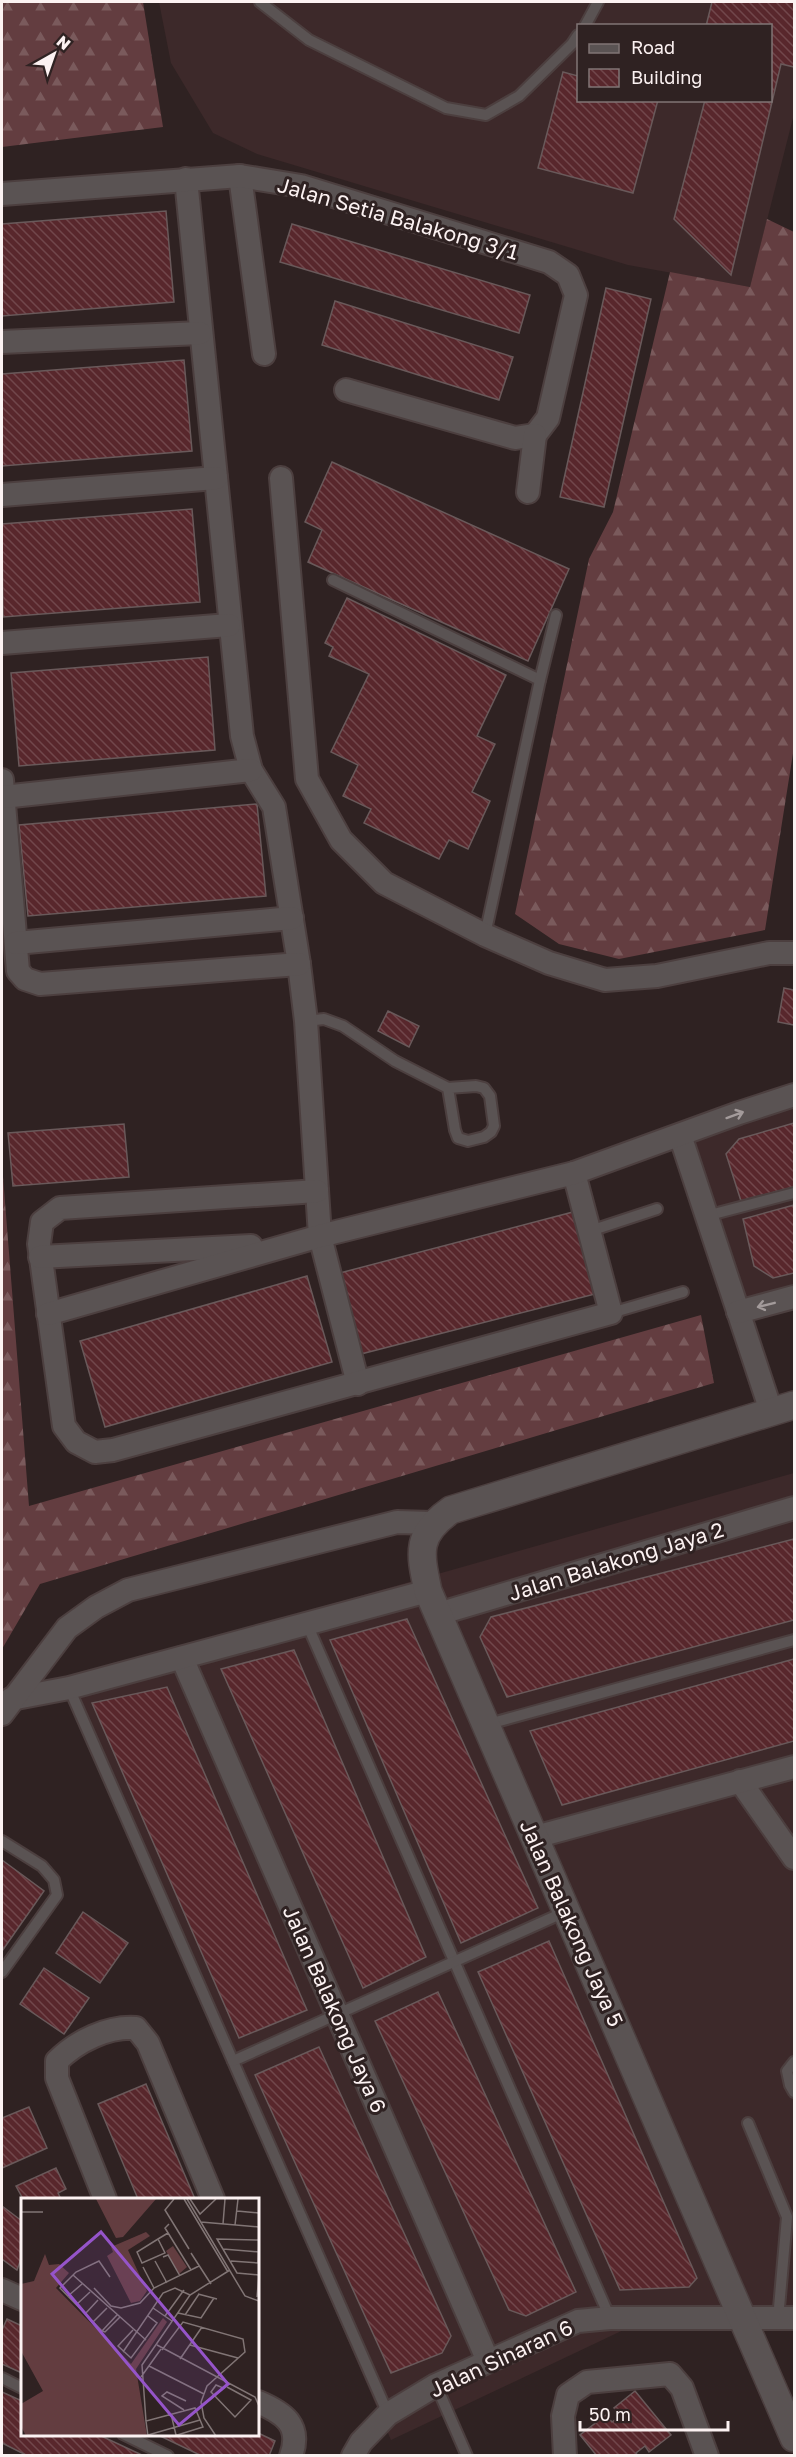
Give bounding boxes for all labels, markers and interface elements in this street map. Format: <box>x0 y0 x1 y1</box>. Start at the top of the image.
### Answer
north arrow <box>24 24 84 84</box>
legend <box>577 24 772 102</box>
text: N <box>53 31 75 54</box>
text: Road <box>631 36 675 58</box>
text: Building <box>631 66 702 88</box>
street label: Jalan Setia Balakong 3/1 <box>275 171 521 265</box>
one-way arrow <box>725 1108 743 1119</box>
one-way arrow <box>757 1299 776 1311</box>
street label: Jalan Balakong Jaya 2 <box>505 1516 727 1606</box>
street label: Jalan Balakong Jaya 5 <box>515 1816 629 2030</box>
street label: Jalan Balakong Jaya 6 <box>278 1901 392 2117</box>
inset map <box>21 2198 260 2436</box>
street label: Jalan Sinaran 6 <box>425 2313 577 2403</box>
scale bar <box>580 2394 728 2432</box>
text: 50 m <box>589 2403 631 2425</box>

